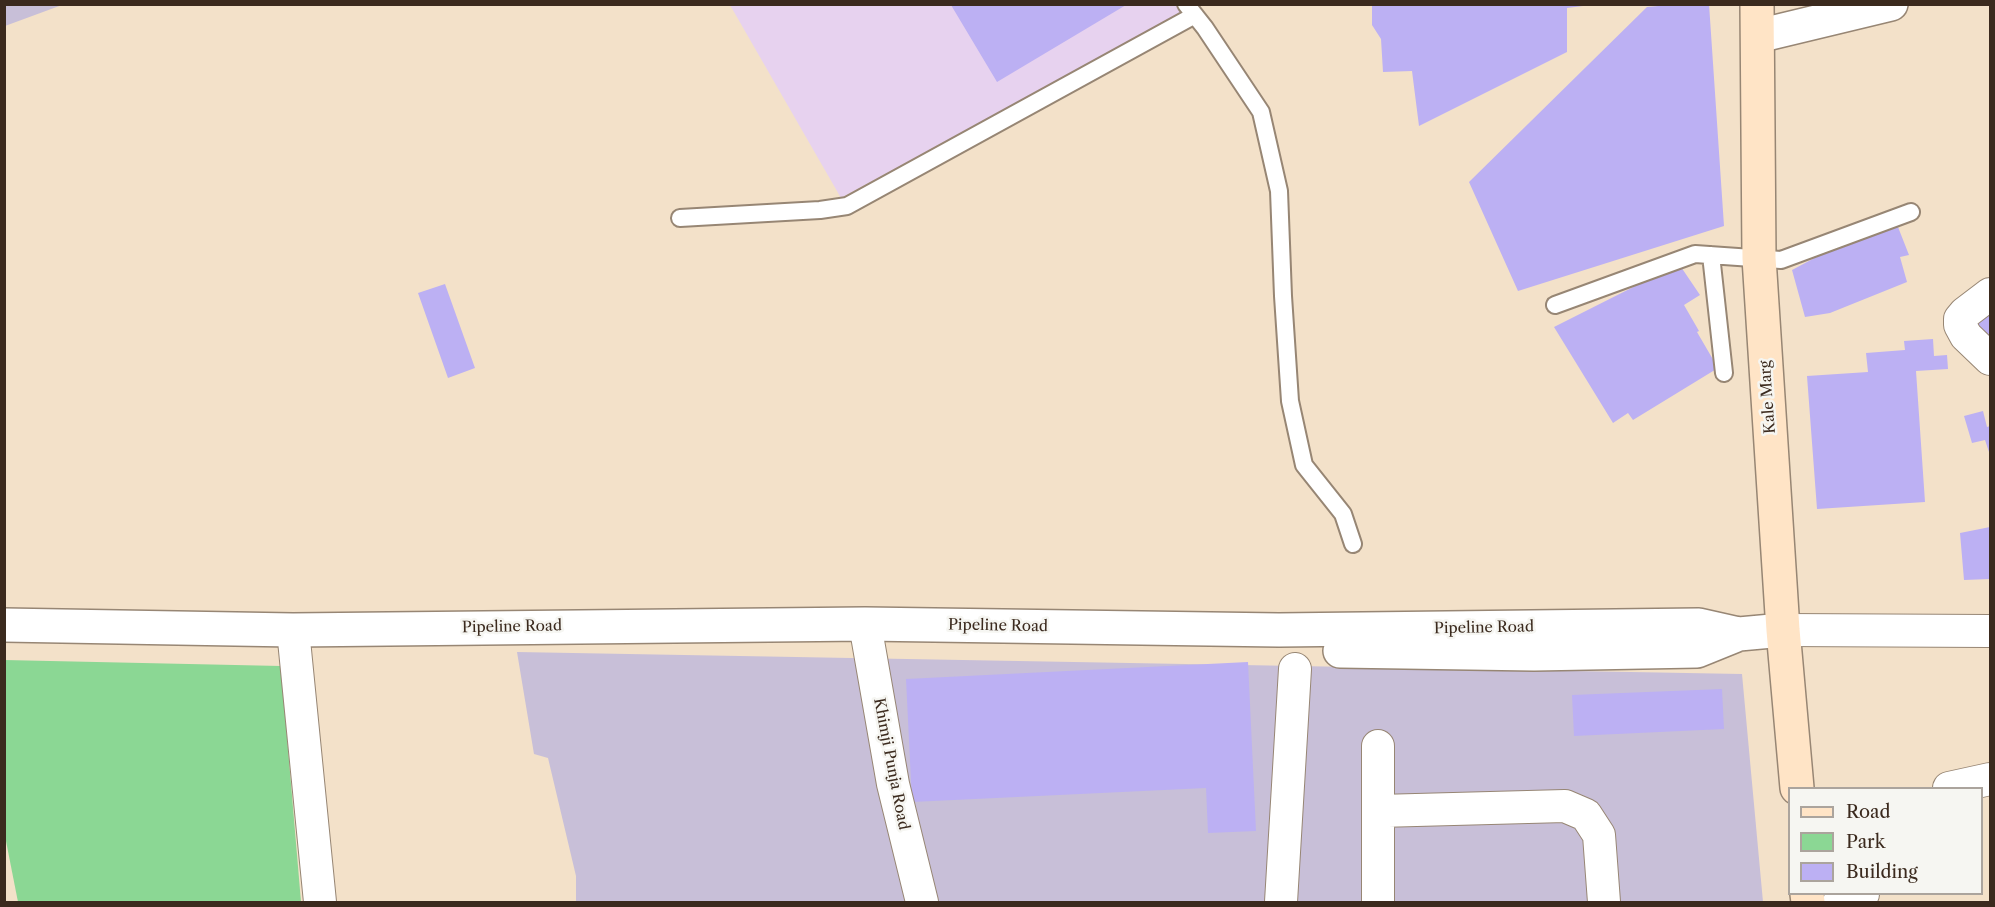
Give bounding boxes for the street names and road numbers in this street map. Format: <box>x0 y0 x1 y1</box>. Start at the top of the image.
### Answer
street label: Kale Marg <box>1756 360 1780 434</box>
street label: Pipeline Road <box>948 616 1048 636</box>
street label: Pipeline Road <box>462 617 562 637</box>
street label: Pipeline Road <box>1434 618 1534 638</box>
street label: Khimji Punja Road <box>869 696 913 832</box>

